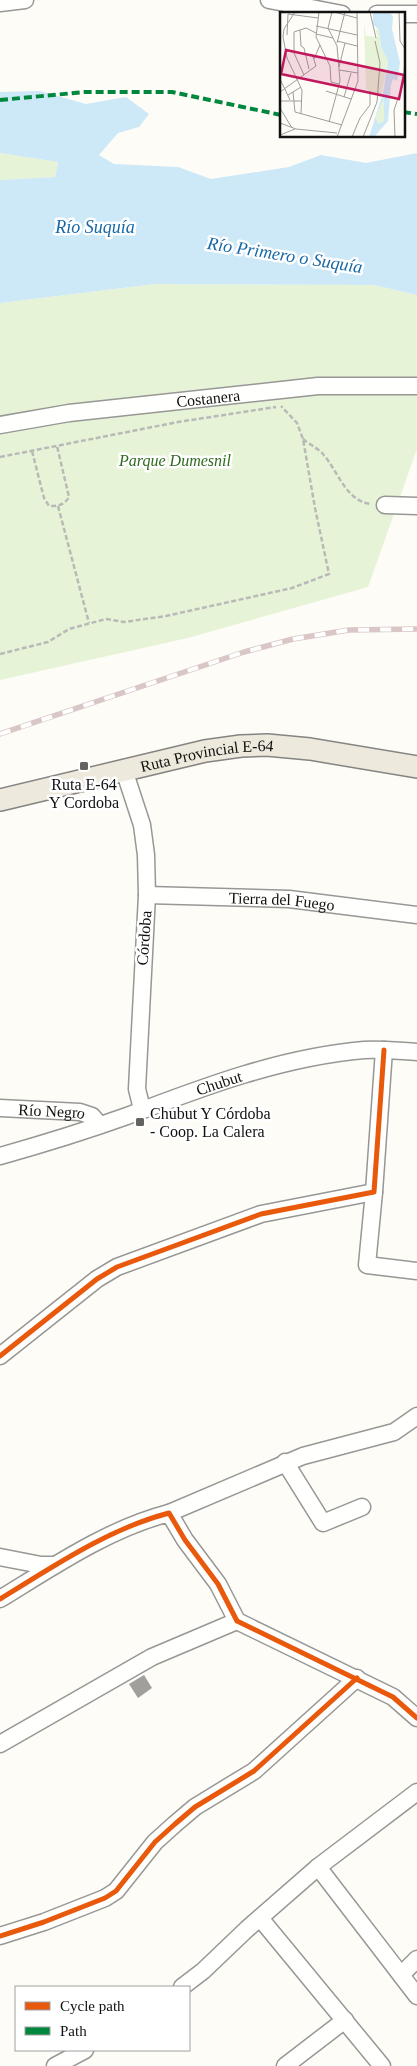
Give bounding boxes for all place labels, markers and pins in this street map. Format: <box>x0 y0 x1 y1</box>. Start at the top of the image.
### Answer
marker: Ruta E-64 Y Cordoba <box>78 760 90 772</box>
place label: Ruta E-64 Y Cordoba <box>49 776 119 811</box>
place label: Chubut Y Córdoba - Coop. La Calera <box>150 1105 271 1141</box>
marker: Chubut Y Córdoba - Coop. La Calera <box>134 1116 146 1128</box>

